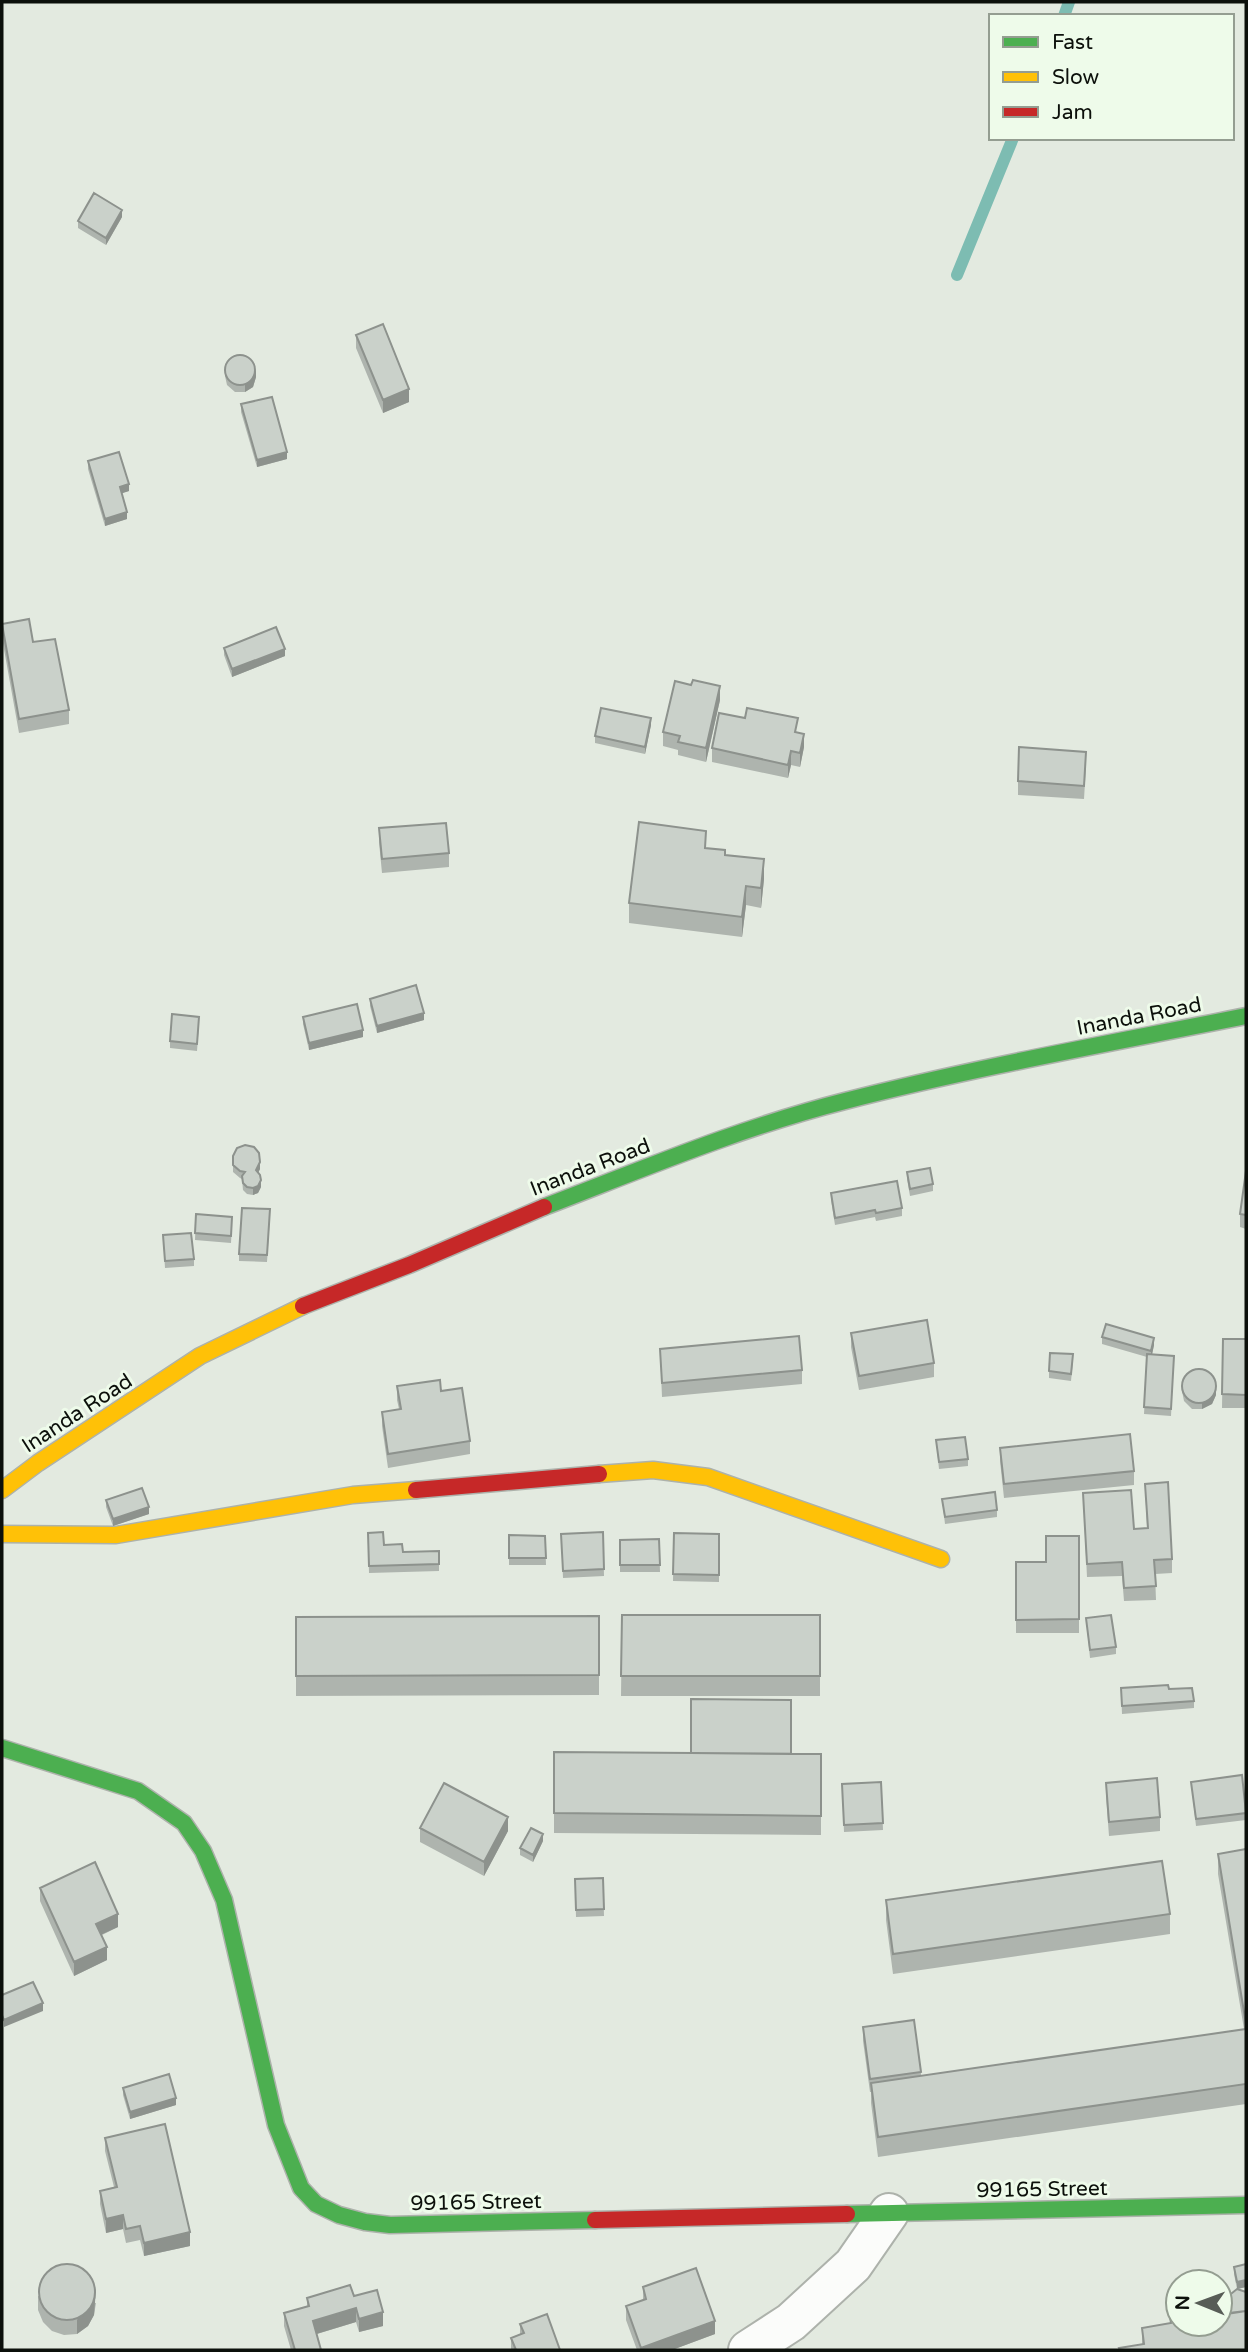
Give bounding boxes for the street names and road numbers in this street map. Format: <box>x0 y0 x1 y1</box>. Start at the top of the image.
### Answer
street label: Inanda Road <box>1075 992 1204 1041</box>
street label: Inanda Road <box>527 1133 654 1202</box>
street label: Inanda Road <box>17 1369 137 1458</box>
street label: 99165 Street <box>976 2176 1108 2203</box>
street label: 99165 Street <box>410 2189 542 2216</box>

